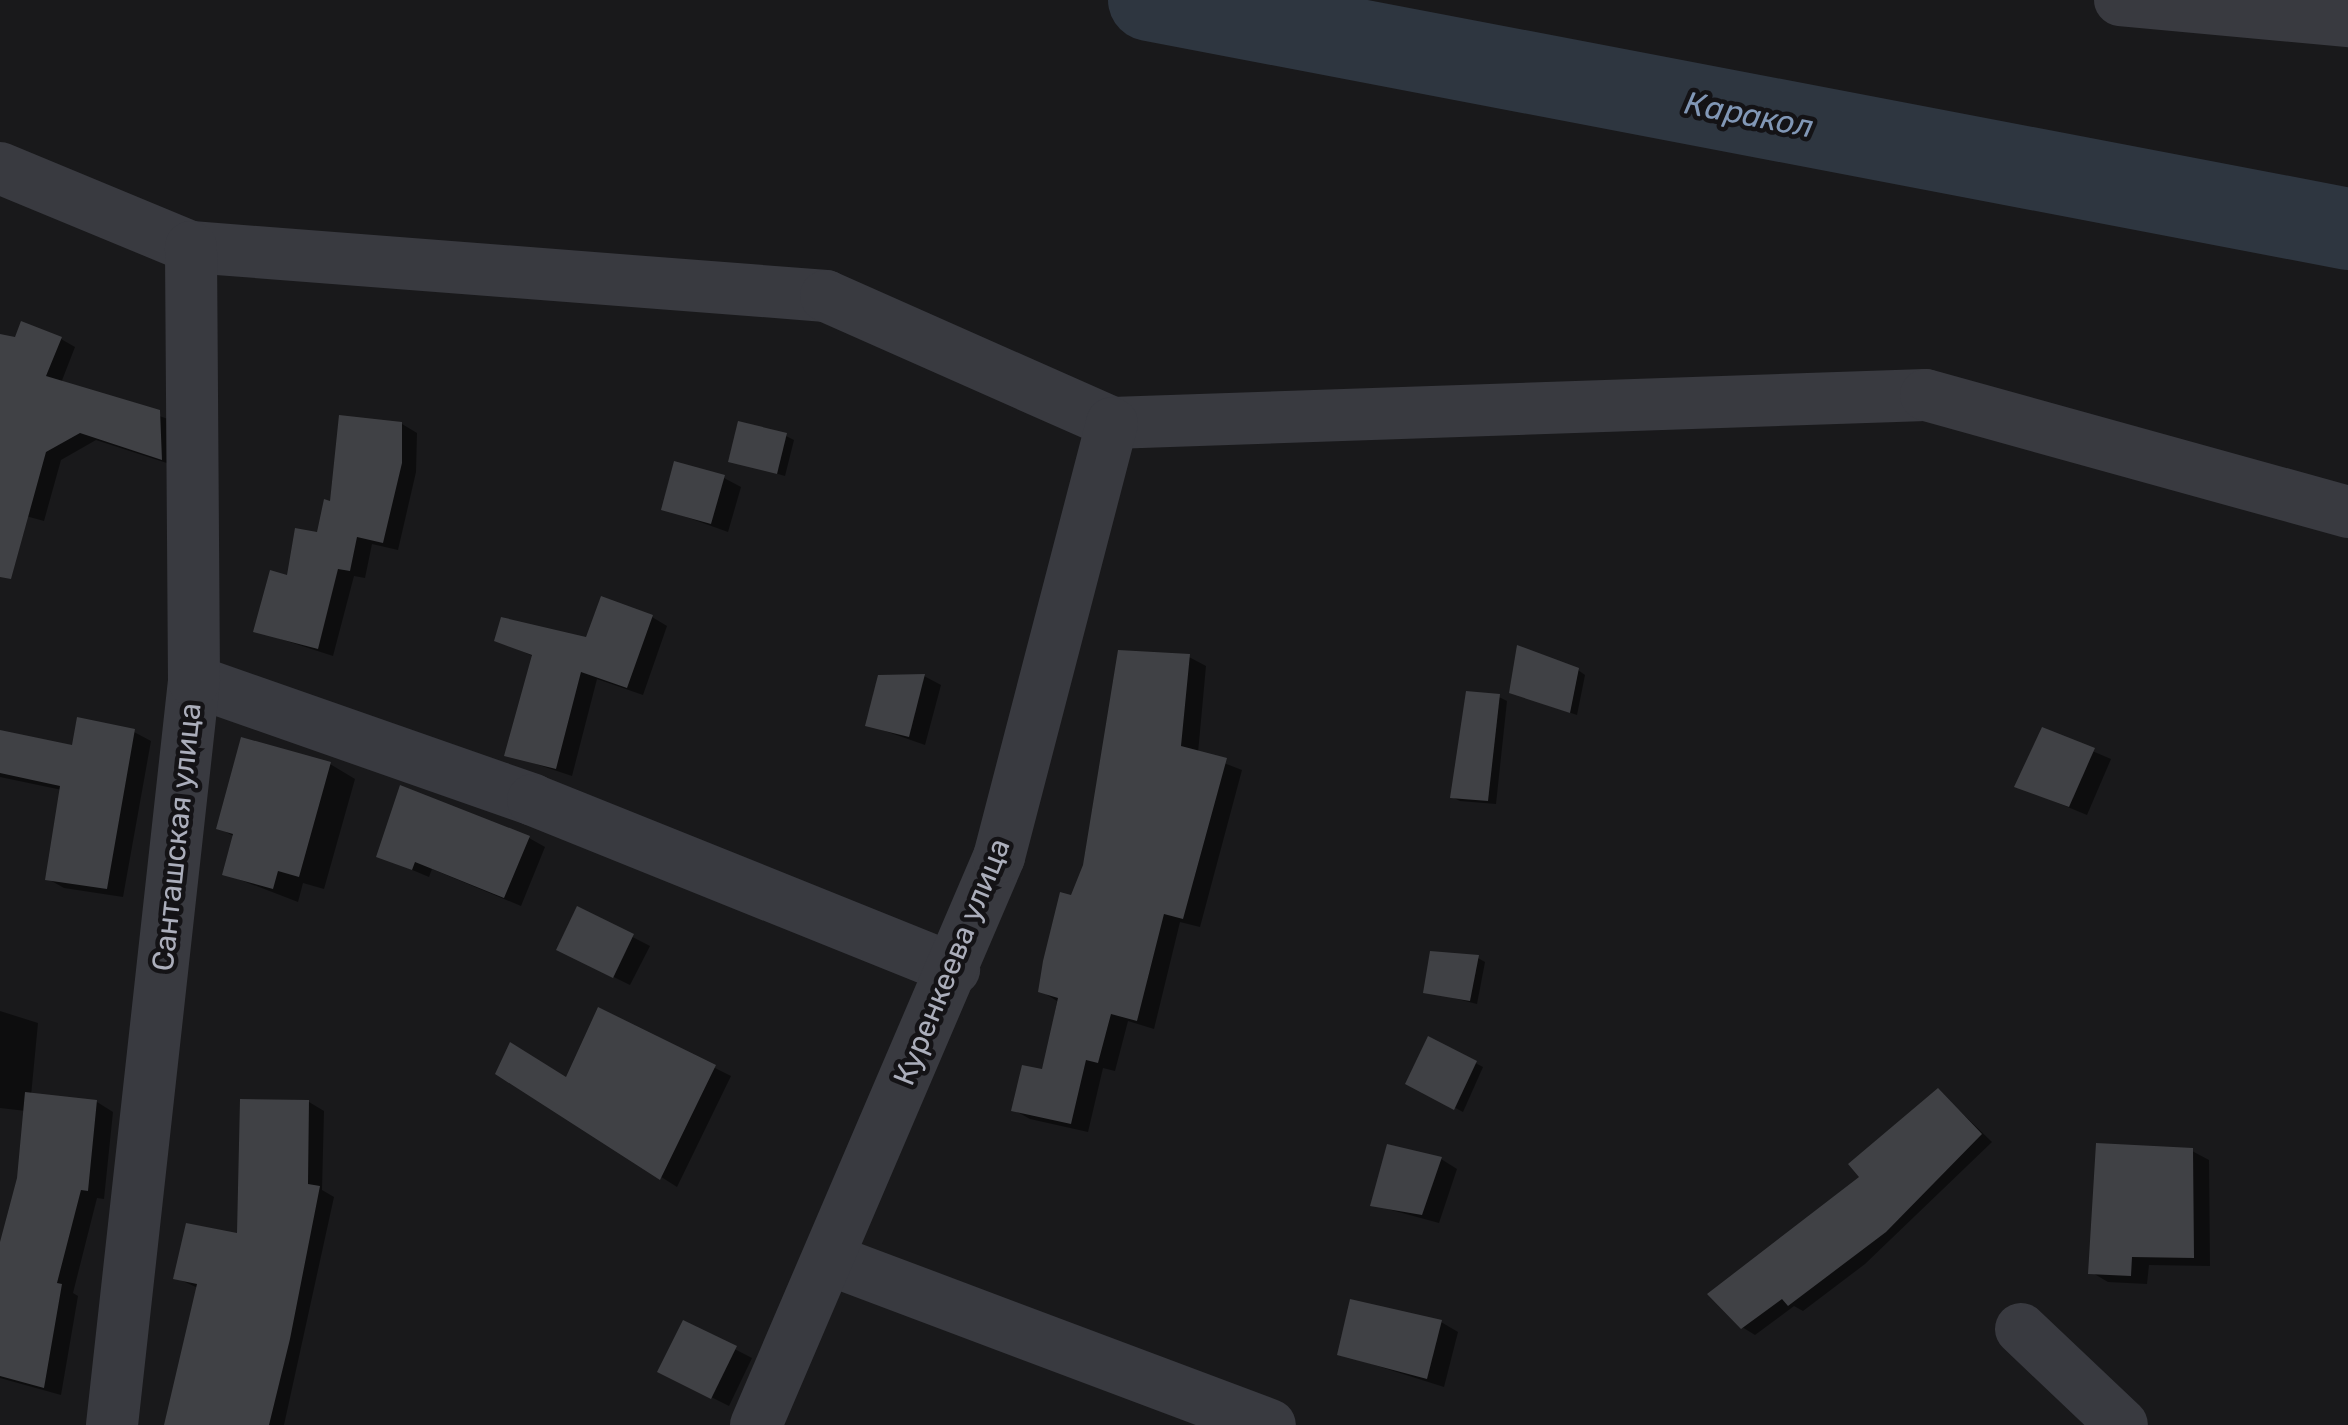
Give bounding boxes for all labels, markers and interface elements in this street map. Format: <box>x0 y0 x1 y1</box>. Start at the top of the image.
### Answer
water label: Каракол <box>1681 84 1817 146</box>
street label: Санташская улица <box>145 701 209 973</box>
street label: Куренкеева улица <box>886 833 1018 1091</box>

